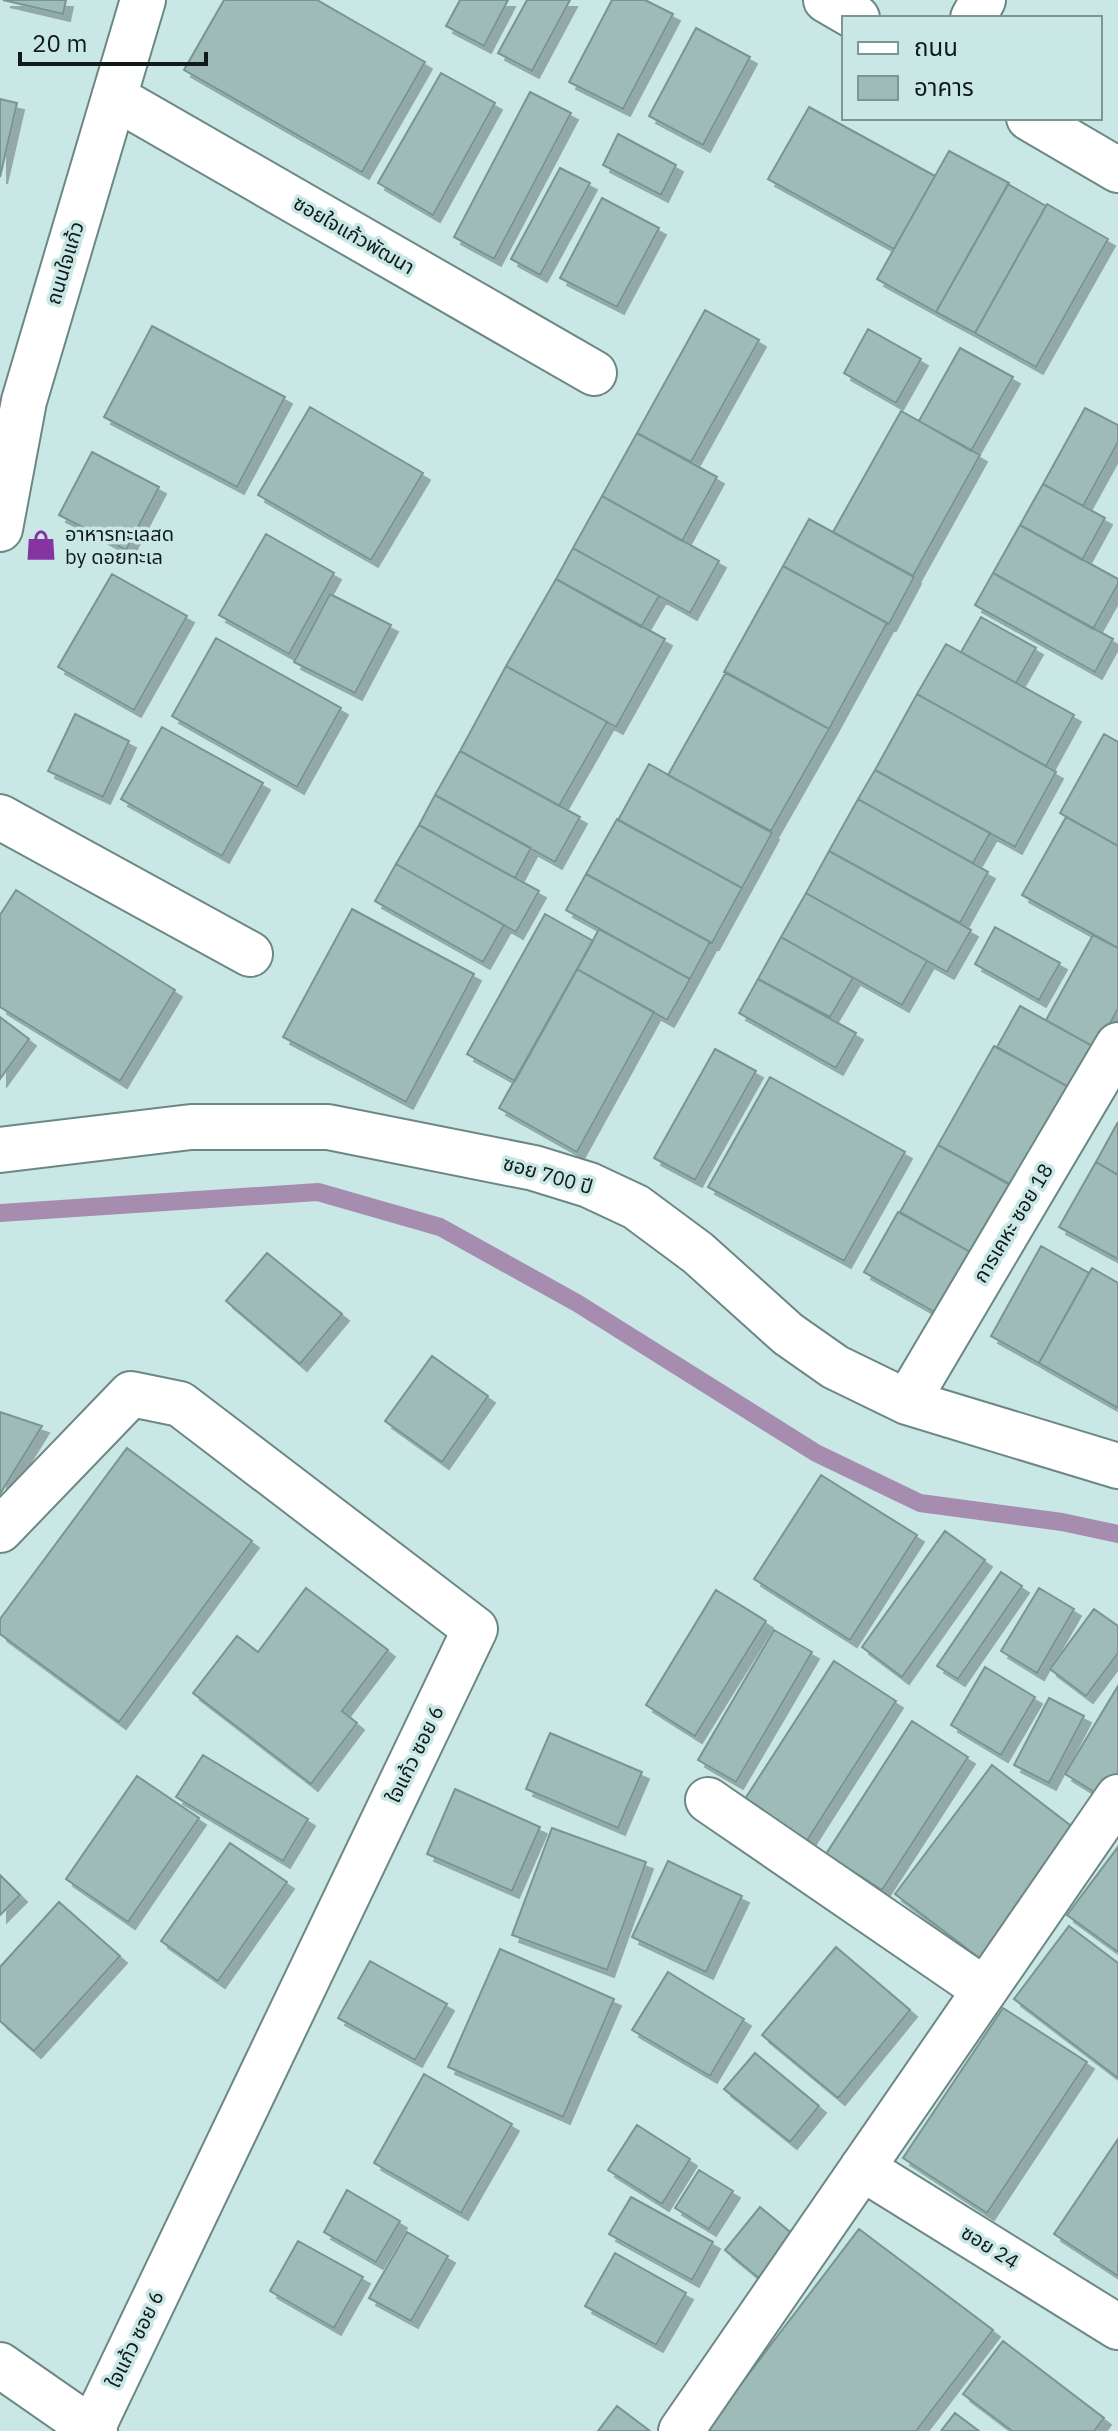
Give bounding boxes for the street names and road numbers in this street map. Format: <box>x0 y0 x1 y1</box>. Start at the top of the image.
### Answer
street label: ซอยใจแก้วพัฒนา <box>289 189 420 280</box>
street label: ถนนใจแก้ว <box>39 218 90 308</box>
street label: ซอย 700 ปี <box>500 1149 596 1200</box>
street label: การเคหะ ซอย 18 <box>966 1158 1059 1287</box>
street label: ใจแก้ว ซอย 6 <box>379 1701 450 1807</box>
street label: ซอย 24 <box>956 2218 1024 2275</box>
street label: ใจแก้ว ซอย 6 <box>99 2286 170 2392</box>

